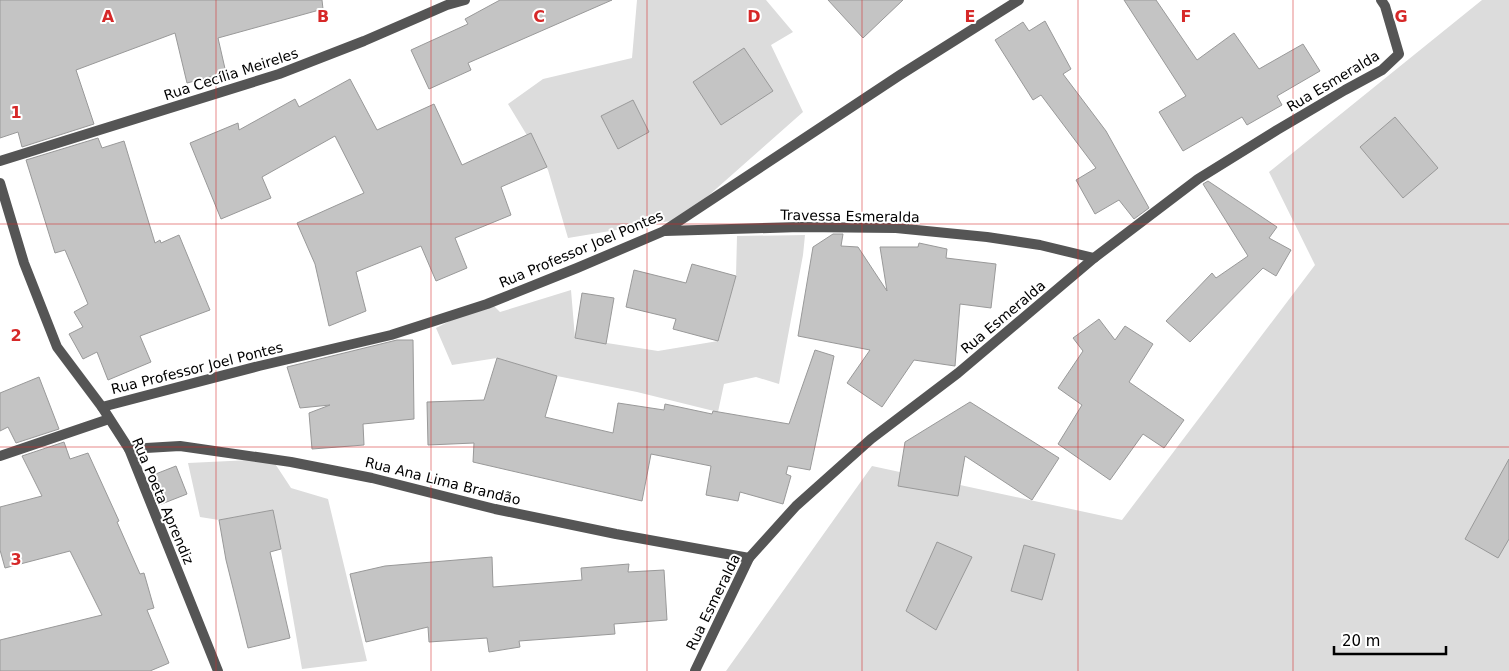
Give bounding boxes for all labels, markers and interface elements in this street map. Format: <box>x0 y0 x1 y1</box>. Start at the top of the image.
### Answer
text: A <box>102 7 115 26</box>
text: B <box>317 7 329 26</box>
text: C <box>533 7 545 26</box>
text: D <box>747 7 761 26</box>
text: E <box>965 7 975 26</box>
text: F <box>1181 7 1191 26</box>
text: G <box>1394 7 1408 26</box>
street label: Rua Cecília Meireles <box>162 45 300 103</box>
street label: Rua Esmeralda <box>1284 47 1382 115</box>
text: 1 <box>10 103 22 122</box>
street label: Rua Professor Joel Pontes <box>497 207 665 291</box>
street label: Travessa Esmeralda <box>779 207 920 225</box>
street label: Rua Esmeralda <box>958 277 1048 357</box>
text: 2 <box>10 326 22 345</box>
street label: Rua Professor Joel Pontes <box>109 339 285 397</box>
street label: Rua Poeta Aprendiz <box>129 435 197 567</box>
street label: Rua Ana Lima Brandão <box>364 454 522 508</box>
text: 3 <box>10 550 22 569</box>
street label: Rua Esmeralda <box>683 551 743 653</box>
scale bar <box>1334 624 1446 656</box>
text: 20 m <box>1342 632 1380 650</box>

